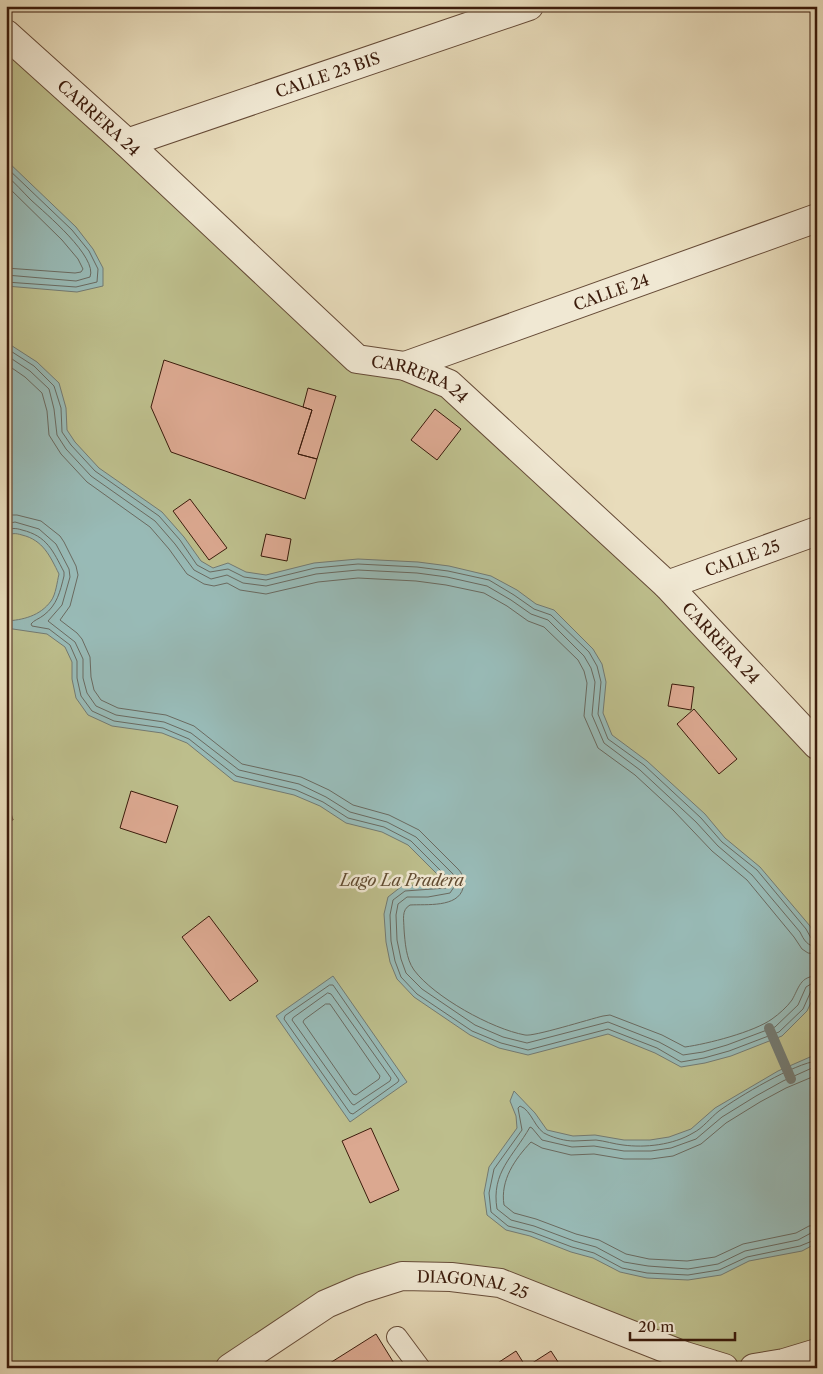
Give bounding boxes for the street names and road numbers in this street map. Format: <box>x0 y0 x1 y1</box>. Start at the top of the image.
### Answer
street label: CALLE 23 BIS <box>273 47 383 102</box>
street label: CARRERA 24 <box>53 75 144 160</box>
street label: CALLE 24 <box>571 269 652 315</box>
street label: CARRERA 24 <box>370 351 472 407</box>
street label: CALLE 25 <box>702 535 783 581</box>
street label: CARRERA 24 <box>678 598 764 688</box>
street label: DIAGONAL 25 <box>417 1266 531 1303</box>

